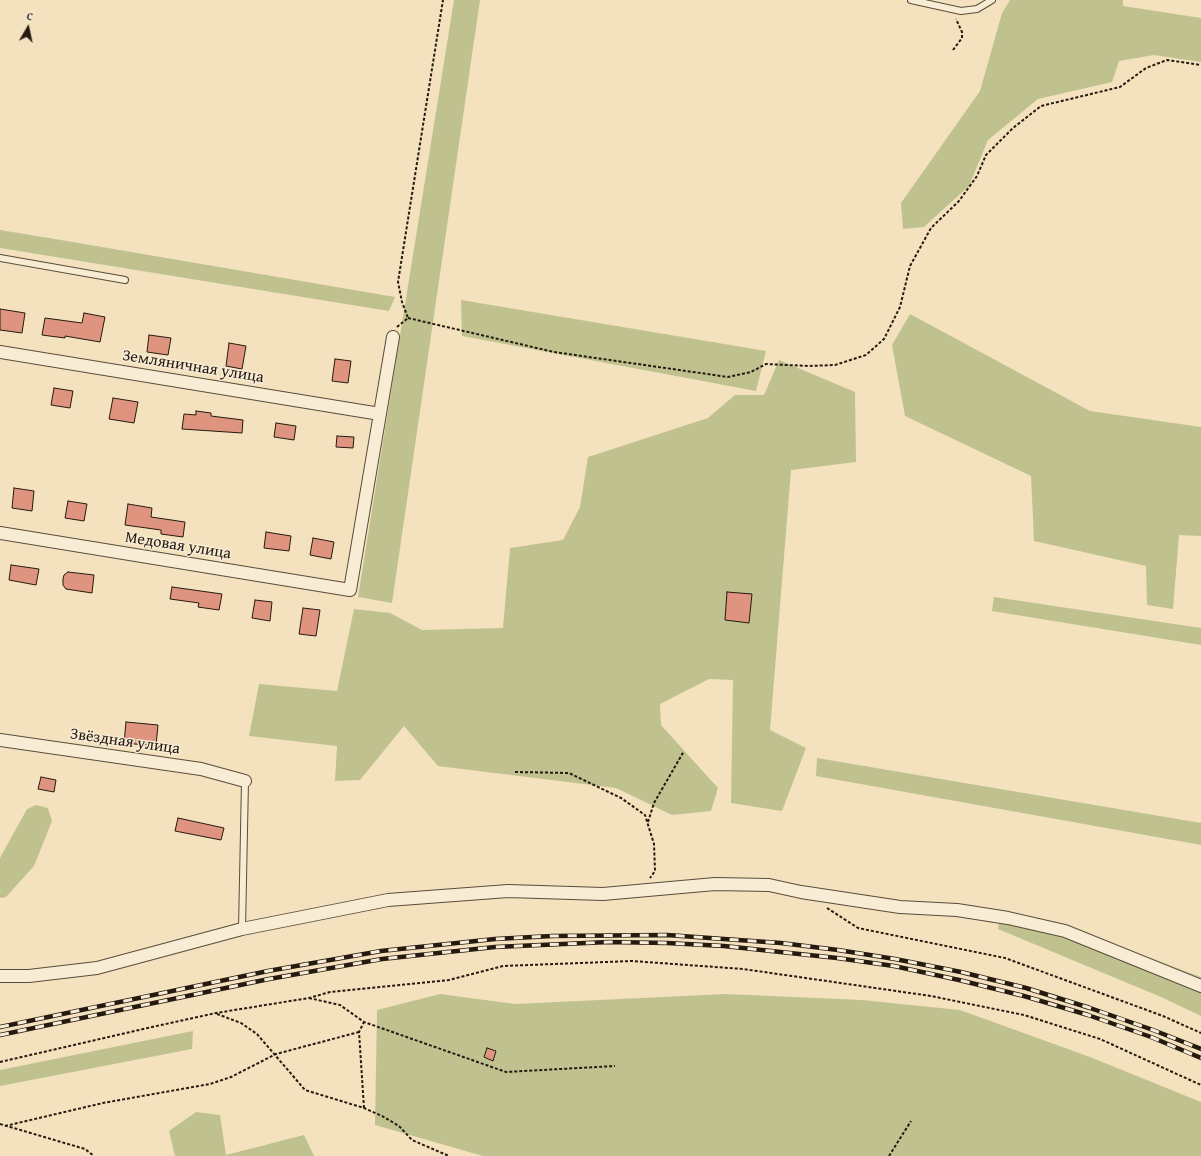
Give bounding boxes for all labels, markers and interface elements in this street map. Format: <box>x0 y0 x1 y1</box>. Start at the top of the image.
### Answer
north arrow <box>8 8 48 48</box>
text: С <box>26 8 34 25</box>
street label: Земляничная улица <box>121 346 265 388</box>
street label: Медовая улица <box>124 528 232 564</box>
street label: Звёздная улица <box>69 725 181 759</box>

